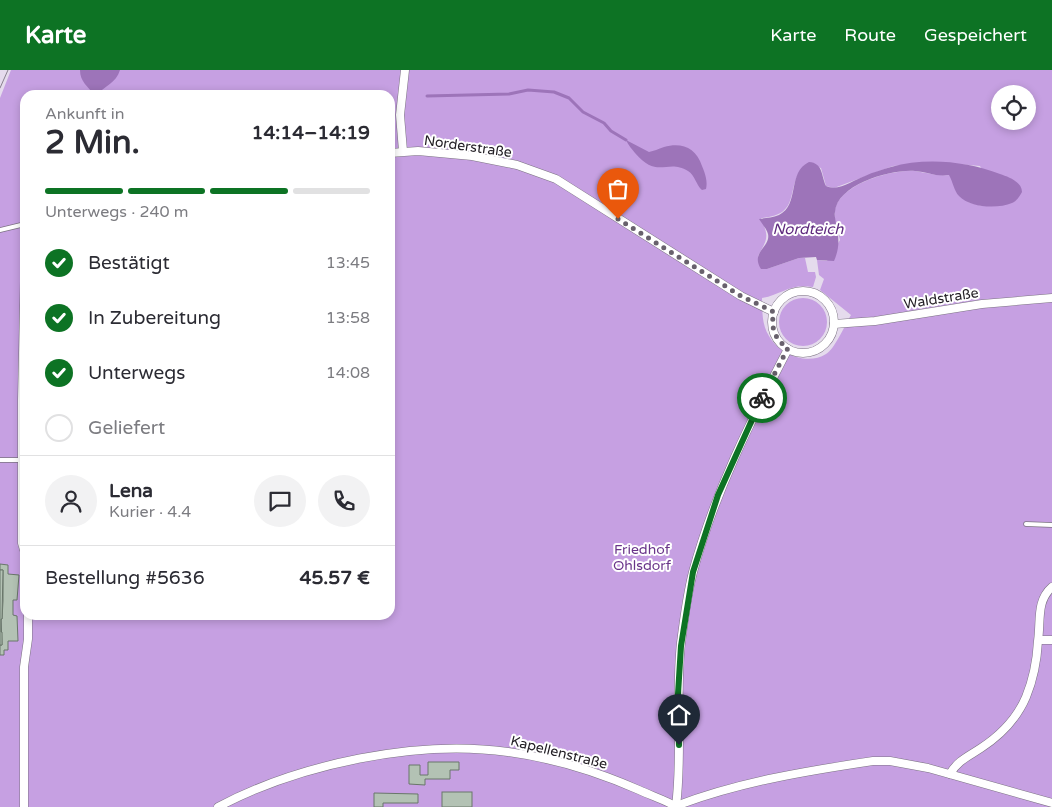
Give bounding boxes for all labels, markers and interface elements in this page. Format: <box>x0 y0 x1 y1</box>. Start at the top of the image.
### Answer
text: Karte <box>25 21 86 50</box>
text: Karte <box>770 24 816 46</box>
text: Route <box>844 24 896 46</box>
text: Gespeichert <box>924 24 1027 46</box>
map controls <box>991 85 1036 130</box>
button: locate <box>991 85 1036 130</box>
text: Ankunft in <box>45 104 125 124</box>
text: 14:14–14:19 <box>251 122 370 144</box>
text: 2 Min. <box>45 124 140 162</box>
street label: Norderstraße <box>423 132 513 161</box>
pin <box>597 168 639 219</box>
icon: bag <box>604 175 632 203</box>
text: Unterwegs · 240 m <box>45 202 188 222</box>
water label: Nordteich <box>773 220 844 238</box>
icon: check <box>45 249 73 277</box>
text: Bestätigt <box>88 252 170 274</box>
text: 13:45 <box>326 253 370 273</box>
street label: Waldstraße <box>902 284 980 313</box>
icon: check <box>45 304 73 332</box>
text: In Zubereitung <box>88 307 221 329</box>
text: 13:58 <box>326 308 370 328</box>
icon: check <box>45 359 73 387</box>
text: Unterwegs <box>88 362 185 384</box>
text: 14:08 <box>326 363 370 383</box>
courier <box>737 373 787 423</box>
icon: bike <box>748 384 776 412</box>
text: Geliefert <box>88 417 165 439</box>
button: person <box>45 475 97 527</box>
button: chat <box>254 475 306 527</box>
button: phone <box>318 475 370 527</box>
text: Lena <box>109 480 153 502</box>
text: Kurier · 4.4 <box>109 502 191 522</box>
park label: Friedhof Ohlsdorf <box>613 541 672 574</box>
text: Bestellung #5636 <box>45 567 205 589</box>
text: 45.57 € <box>300 567 370 589</box>
pin <box>658 694 700 745</box>
icon: home <box>665 701 693 729</box>
street label: Kapellenstraße <box>509 732 609 773</box>

